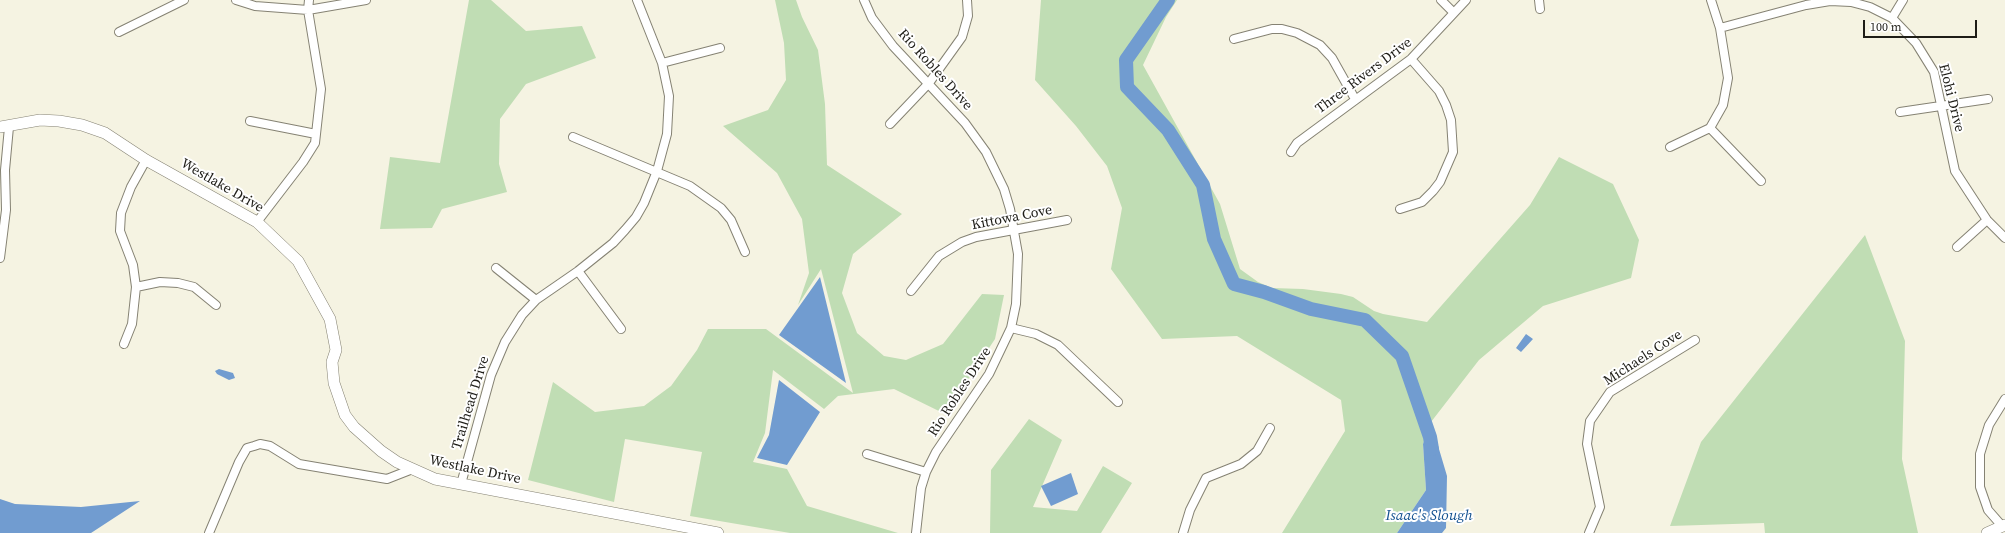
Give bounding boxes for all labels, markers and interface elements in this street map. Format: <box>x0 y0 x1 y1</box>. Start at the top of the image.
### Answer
scale bar <box>1865 12 1979 38</box>
text: 100 m <box>1870 19 1902 35</box>
street label: Rio Robles Drive <box>894 26 976 114</box>
street label: Three Rivers Drive <box>1313 34 1415 118</box>
street label: Elohi Drive <box>1934 62 1968 134</box>
street label: Westlake Drive <box>178 155 266 217</box>
street label: Kittowa Cove <box>970 202 1054 234</box>
street label: Michaels Cove <box>1601 326 1685 390</box>
street label: Rio Robles Drive <box>925 344 995 440</box>
street label: Trailhead Drive <box>449 354 493 452</box>
street label: Westlake Drive <box>428 452 522 488</box>
water label: Isaac's Slough <box>1385 507 1473 525</box>

